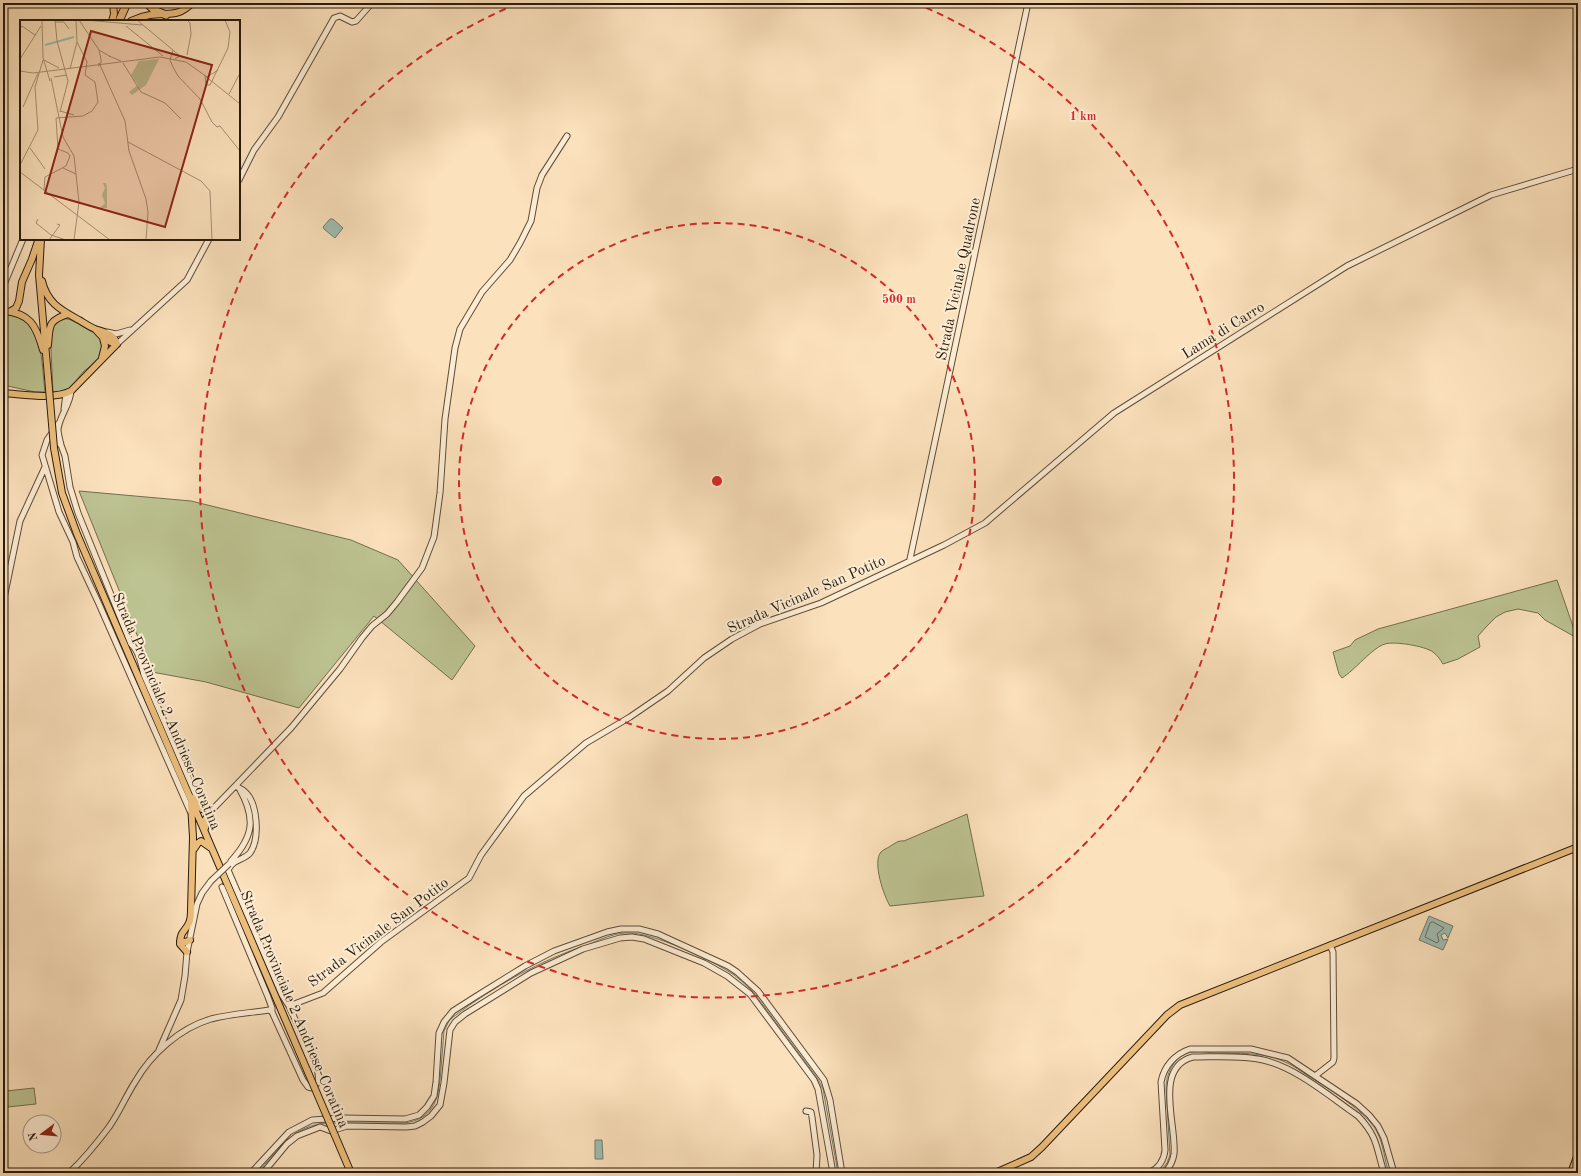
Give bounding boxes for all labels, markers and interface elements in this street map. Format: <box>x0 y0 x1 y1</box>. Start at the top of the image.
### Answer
inset map <box>20 20 240 240</box>
text: 1 km <box>1070 111 1097 123</box>
street label: Strada Vicinale Quadrone <box>935 196 984 362</box>
text: 500 m <box>882 293 916 306</box>
street label: Lama di Carro <box>1180 300 1268 363</box>
centre of rings <box>710 474 724 488</box>
street label: Strada Vicinale San Potito <box>725 554 888 637</box>
street label: Strada Provinciale 2 Andriese-Coratina <box>109 591 223 833</box>
street label: Strada Vicinale San Potito <box>306 876 452 991</box>
street label: Strada Provinciale 2 Andriese-Coratina <box>237 889 351 1131</box>
north arrow <box>22 1114 62 1154</box>
text: N <box>27 1130 40 1142</box>

